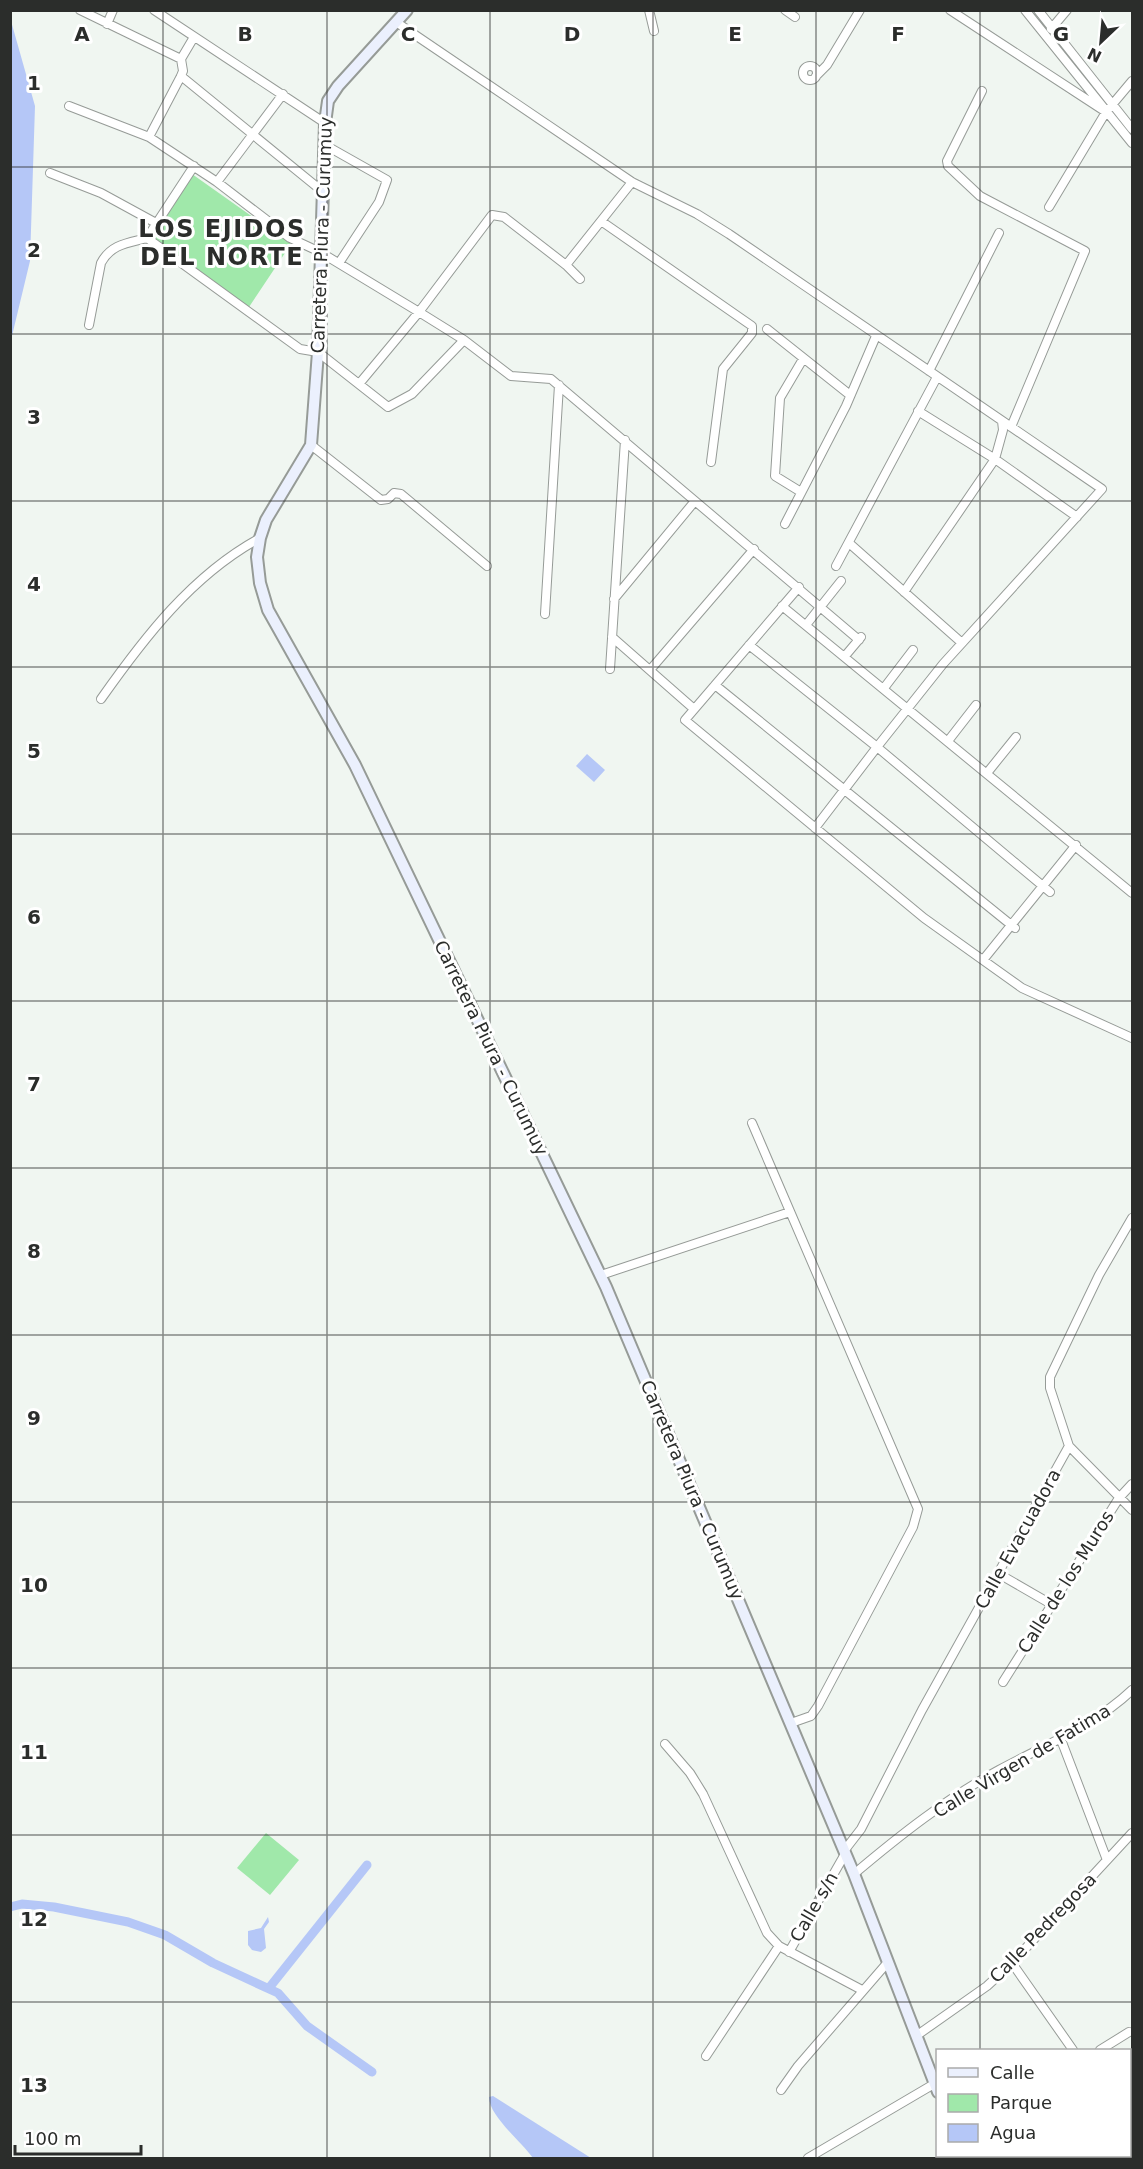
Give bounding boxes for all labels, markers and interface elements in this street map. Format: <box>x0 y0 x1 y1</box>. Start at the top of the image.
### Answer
north arrow <box>1071 12 1131 72</box>
text: A <box>74 22 90 46</box>
text: B <box>237 22 253 46</box>
text: C <box>401 22 415 46</box>
text: D <box>564 22 580 46</box>
text: E <box>728 22 742 46</box>
text: F <box>891 22 905 46</box>
text: G <box>1053 22 1069 46</box>
text: N <box>1084 44 1105 67</box>
text: 1 <box>27 71 41 95</box>
street label: Carretera Piura - Curumuy <box>307 116 336 354</box>
district label: LOS EJIDOS DEL NORTE <box>138 215 306 271</box>
text: 2 <box>27 238 41 262</box>
text: 3 <box>27 405 41 429</box>
text: 4 <box>27 572 41 596</box>
text: 5 <box>27 739 41 763</box>
text: 6 <box>27 905 41 929</box>
street label: Carretera Piura - Curumuy <box>430 937 553 1159</box>
text: 7 <box>27 1072 41 1096</box>
text: 8 <box>27 1239 41 1263</box>
street label: Carretera Piura - Curumuy <box>637 1377 748 1603</box>
text: 9 <box>27 1406 41 1430</box>
street label: Calle Evacuadora <box>970 1465 1065 1612</box>
street label: Calle de los Muros <box>1013 1507 1118 1657</box>
text: 10 <box>20 1573 48 1597</box>
street label: Calle Virgen de Fatima <box>929 1699 1114 1822</box>
text: 11 <box>20 1740 48 1764</box>
street label: Calle s/n <box>785 1868 842 1945</box>
street label: Calle Pedregosa <box>985 1869 1100 1987</box>
text: 12 <box>20 1907 48 1931</box>
legend <box>936 2049 1131 2157</box>
text: Calle <box>990 2062 1035 2083</box>
text: 13 <box>20 2073 48 2097</box>
text: Parque <box>990 2092 1052 2113</box>
scale bar <box>15 2118 141 2156</box>
text: Agua <box>990 2122 1036 2143</box>
text: 100 m <box>24 2128 82 2149</box>

